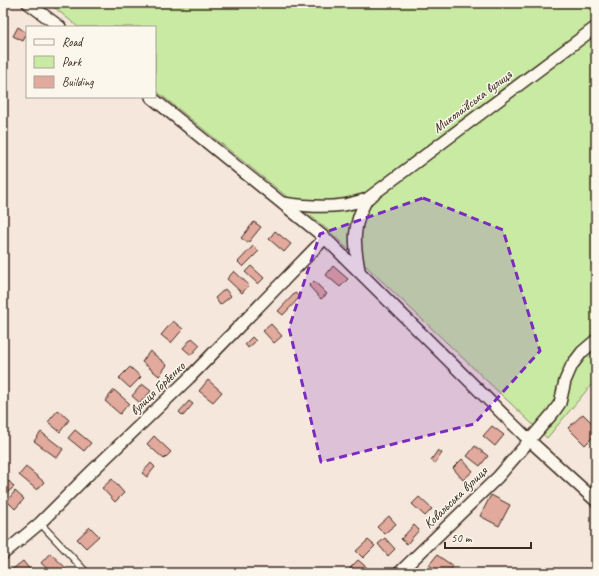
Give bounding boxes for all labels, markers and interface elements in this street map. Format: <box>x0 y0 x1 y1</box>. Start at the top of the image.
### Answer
legend <box>26 26 156 98</box>
text: Road <box>62 34 84 50</box>
text: Park <box>62 54 83 70</box>
street label: Миколаївська вулиця <box>429 66 516 137</box>
text: Building <box>62 74 94 90</box>
street label: вулиця Горбенко <box>126 357 189 419</box>
street label: Ковальська вулиця <box>420 462 492 532</box>
scale bar <box>445 524 531 550</box>
text: 50 m <box>451 530 473 546</box>

